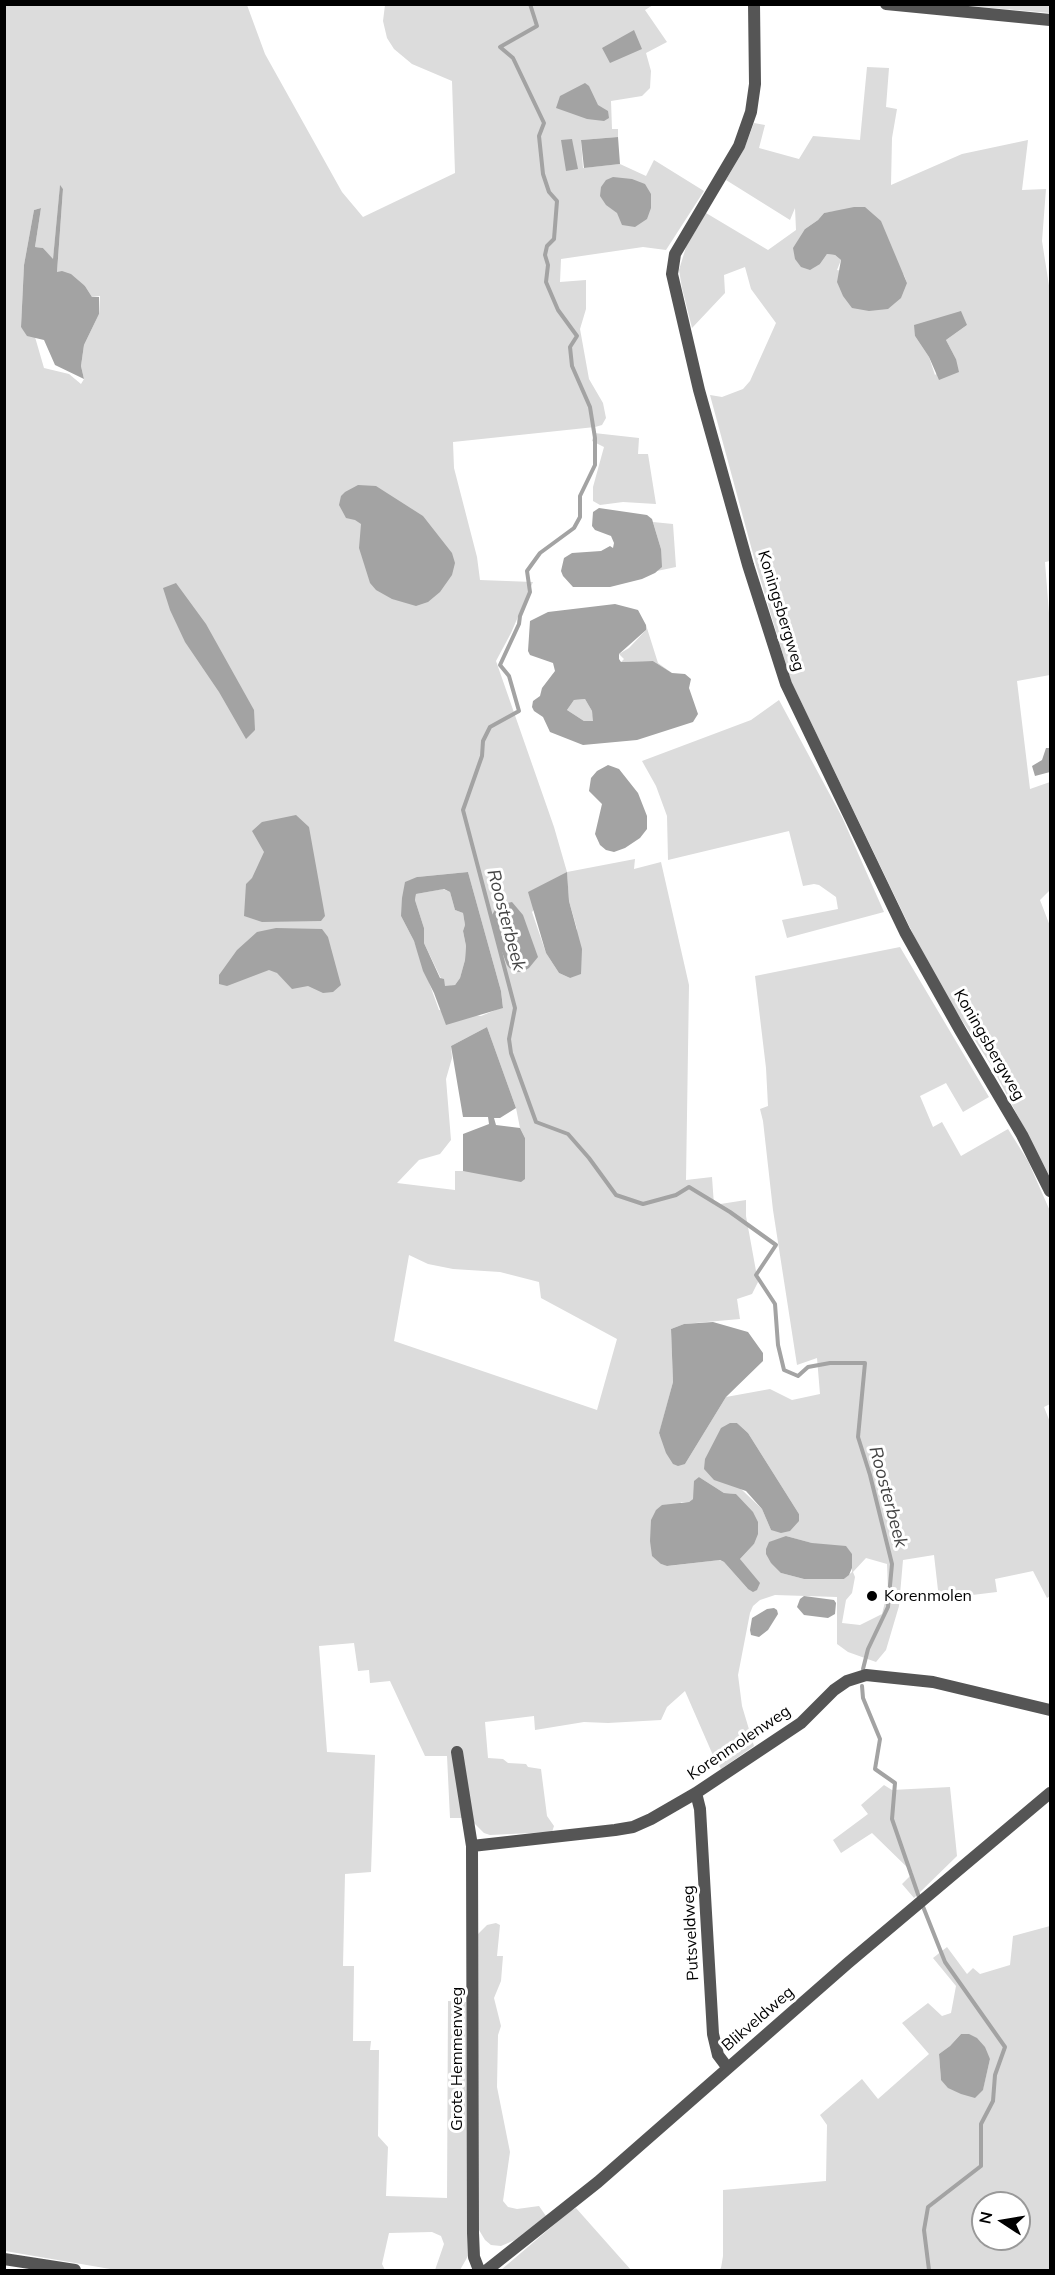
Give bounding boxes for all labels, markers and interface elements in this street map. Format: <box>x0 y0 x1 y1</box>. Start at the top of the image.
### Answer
street label: Koningsbergweg <box>754 548 808 674</box>
water label: Roosterbeek <box>482 867 530 973</box>
street label: Koningsbergweg <box>949 986 1029 1104</box>
water label: Roosterbeek <box>864 1444 912 1550</box>
place label: Korenmolen <box>884 1586 972 1606</box>
marker: Korenmolen <box>865 1589 879 1603</box>
street label: Korenmolenweg <box>684 1701 794 1785</box>
street label: Putsveldweg <box>679 1885 703 1981</box>
street label: Blikveldweg <box>718 1983 798 2055</box>
street label: Grote Hemmenweg <box>447 1987 467 2131</box>
north arrow <box>971 2191 1031 2251</box>
text: N <box>974 2210 996 2226</box>

